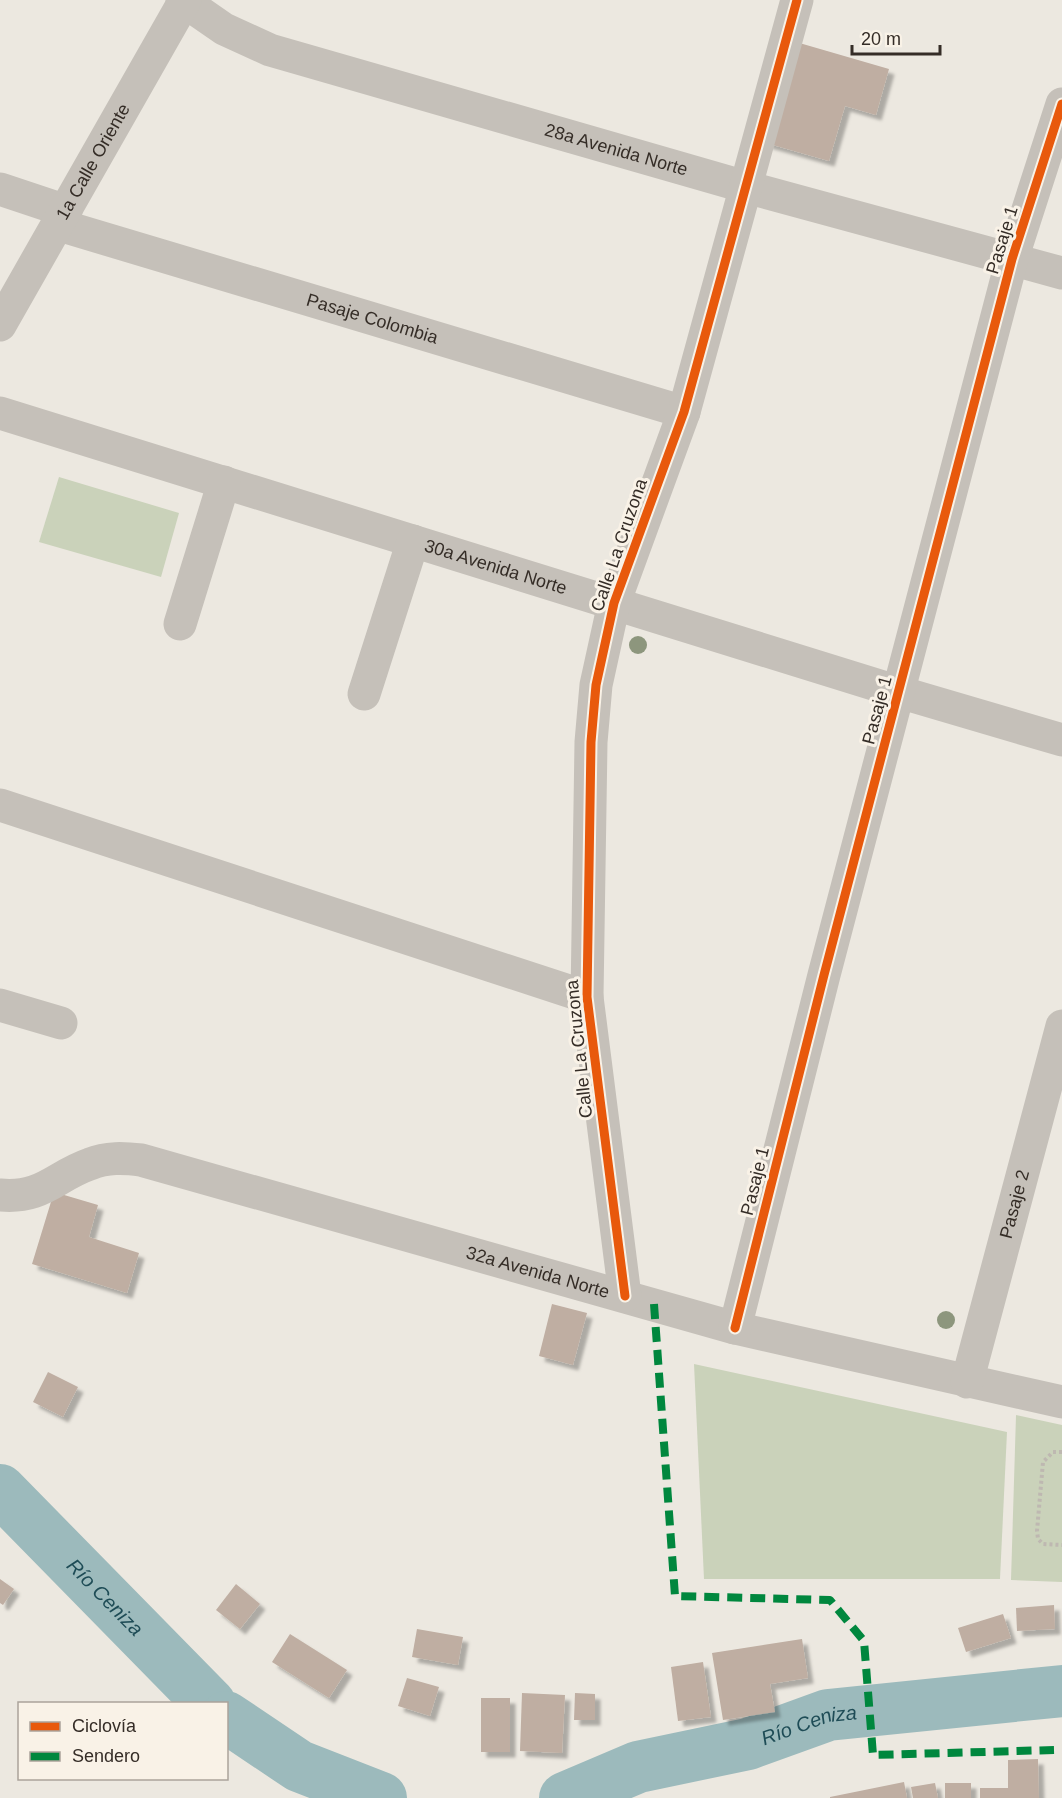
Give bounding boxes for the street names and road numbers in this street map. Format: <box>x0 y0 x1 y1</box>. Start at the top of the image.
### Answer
street label: 1a Calle Oriente <box>52 100 134 223</box>
street label: 28a Avenida Norte <box>543 120 690 180</box>
street label: Pasaje 1 <box>982 204 1022 276</box>
street label: Pasaje Colombia <box>304 290 441 348</box>
street label: Calle La Cruzona <box>587 475 651 614</box>
street label: 30a Avenida Norte <box>422 535 569 598</box>
street label: Pasaje 1 <box>858 674 896 746</box>
street label: Calle La Cruzona <box>562 978 596 1119</box>
street label: Pasaje 1 <box>737 1145 773 1217</box>
street label: Pasaje 2 <box>996 1168 1033 1241</box>
street label: 32a Avenida Norte <box>464 1242 612 1302</box>

